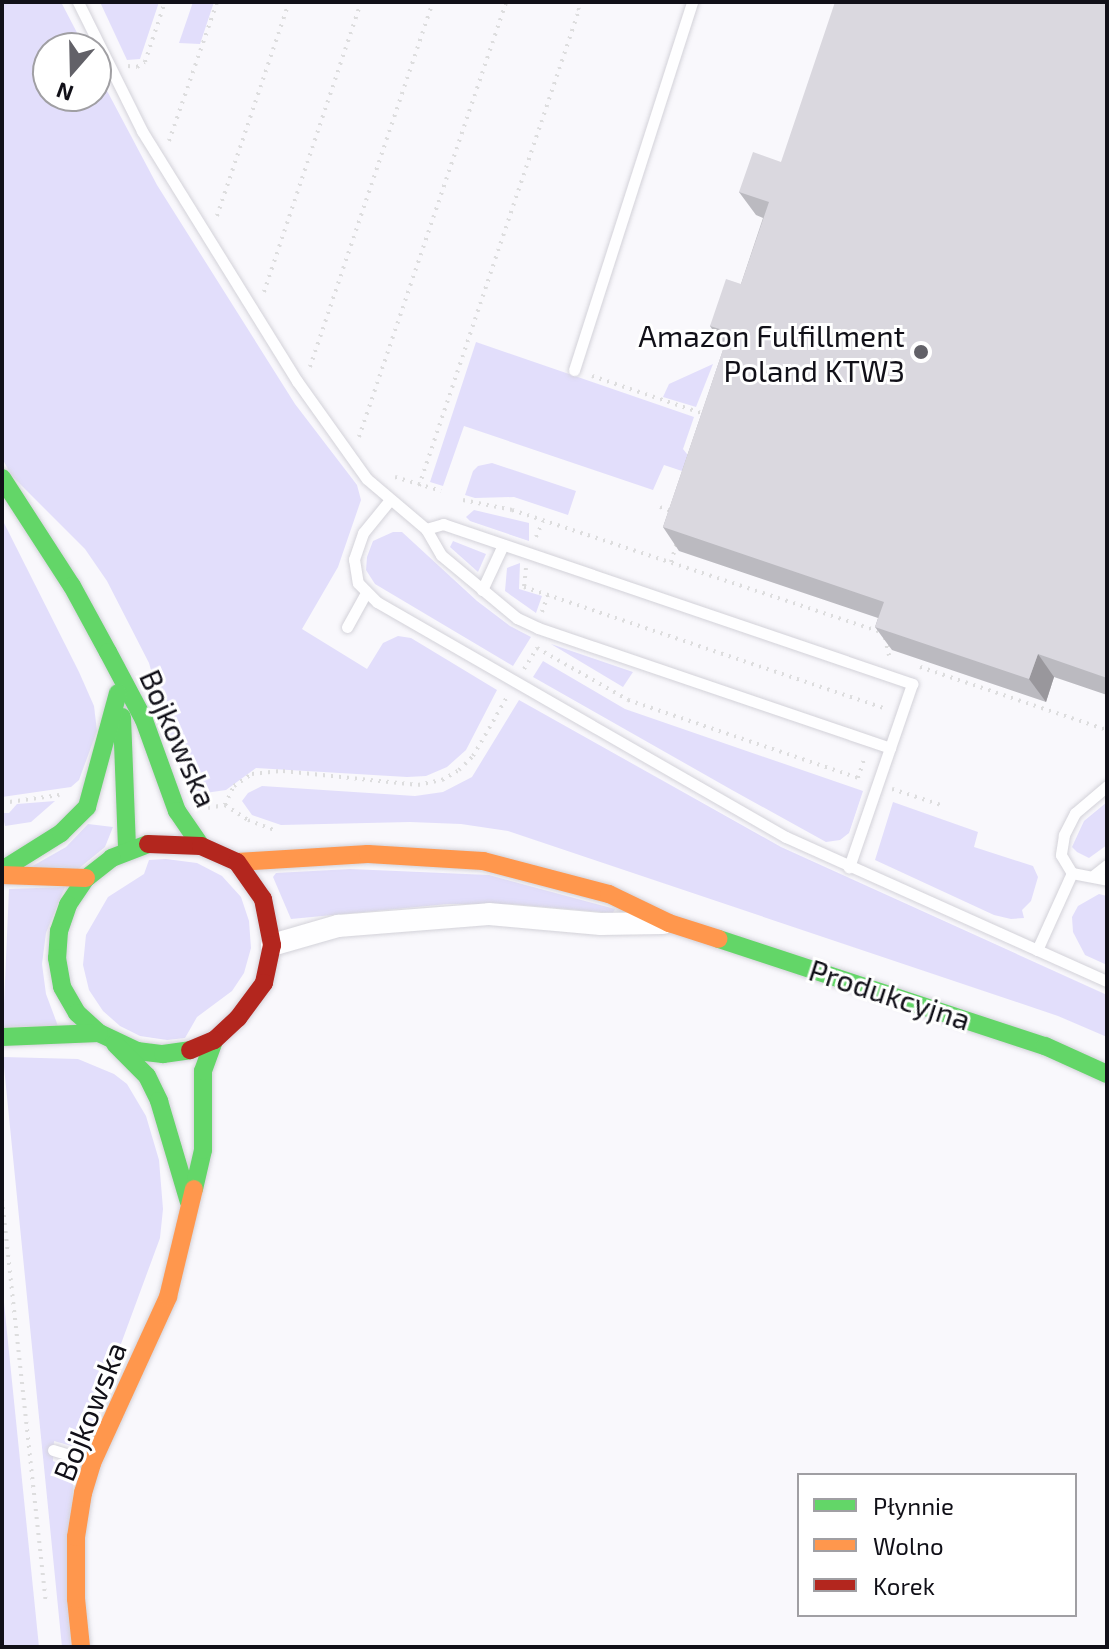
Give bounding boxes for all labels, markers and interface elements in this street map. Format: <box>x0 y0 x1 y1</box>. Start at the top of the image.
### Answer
north arrow <box>32 32 112 112</box>
text: N <box>53 78 76 108</box>
place label: Amazon Fulfillment Poland KTW3 <box>638 317 905 388</box>
marker: Amazon Fulfillment Poland KTW3 <box>912 343 930 361</box>
street label: Bojkowska <box>133 664 225 812</box>
street label: Produkcyjna <box>805 951 975 1037</box>
street label: Bojkowska <box>45 1336 133 1486</box>
legend <box>797 1473 1077 1617</box>
text: Płynnie <box>873 1491 954 1520</box>
text: Wolno <box>873 1531 944 1560</box>
text: Korek <box>873 1571 935 1600</box>

